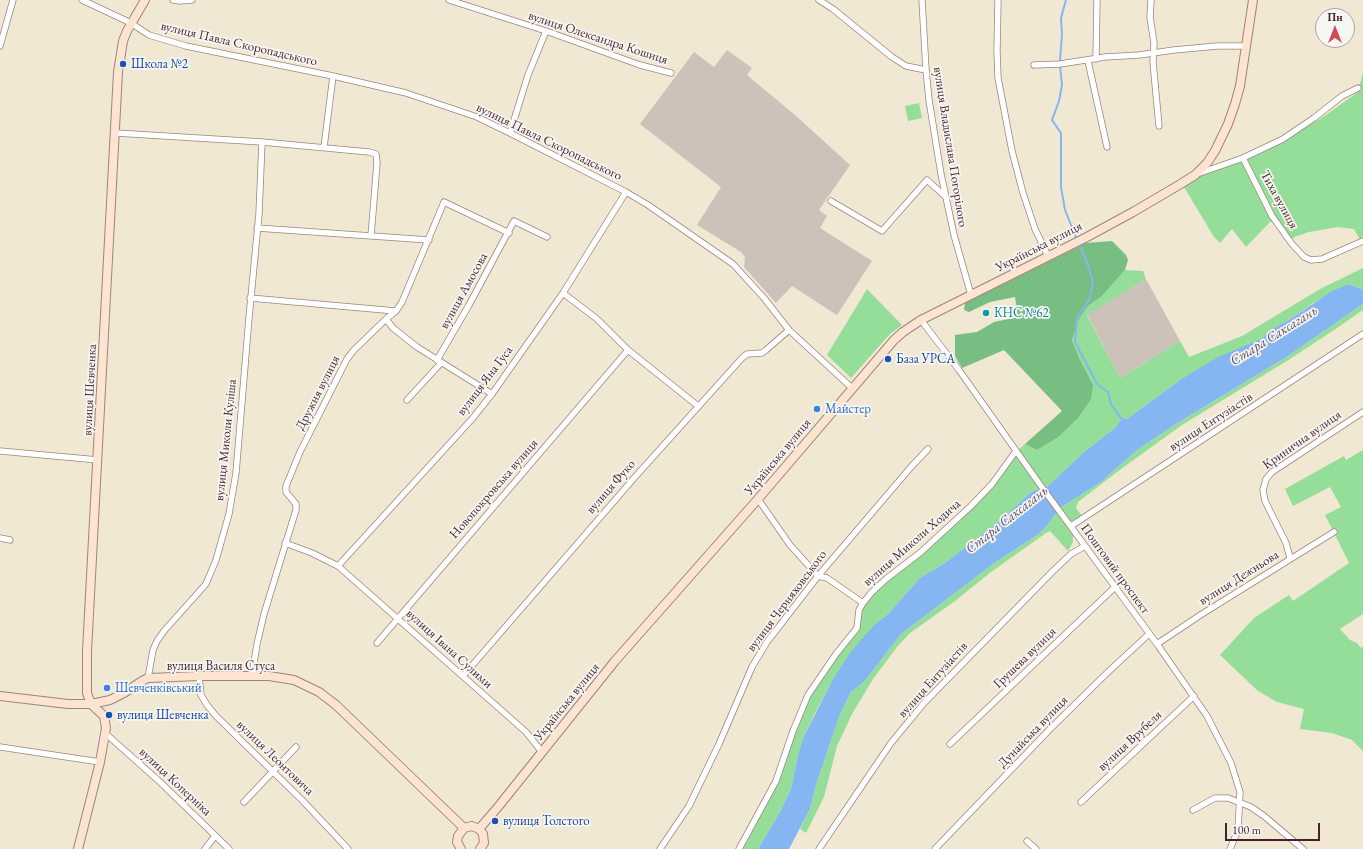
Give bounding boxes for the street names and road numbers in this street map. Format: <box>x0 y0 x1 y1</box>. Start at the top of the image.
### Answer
street label: вулиця Олександра Кошиця <box>526 8 670 68</box>
street label: вулиця Павла Скоропадського <box>159 18 319 70</box>
street label: вулиця Владислава Погорілого <box>930 66 970 228</box>
street label: вулиця Павла Скоропадського <box>474 100 624 184</box>
street label: Тиха вулиця <box>1257 168 1301 232</box>
street label: Українська вулиця <box>993 218 1085 276</box>
street label: вулиця Амосова <box>437 250 491 332</box>
street label: вулиця Яна Гуса <box>454 343 516 419</box>
street label: вулиця Шевченка <box>80 344 100 436</box>
street label: Дружня вулиця <box>292 353 344 433</box>
street label: вулиця Миколи Куліша <box>212 378 240 502</box>
street label: вулиця Ентузіастів <box>1166 389 1256 455</box>
street label: Кринична вулиця <box>1260 407 1344 473</box>
street label: Українська вулиця <box>741 416 815 498</box>
street label: Новопокровська вулиця <box>446 436 542 542</box>
street label: вулиця Фуко <box>583 457 639 517</box>
street label: вулиця Миколи Ходича <box>860 496 964 590</box>
street label: Поштовий проспект <box>1077 521 1153 617</box>
street label: вулиця Черняховського <box>744 547 830 655</box>
street label: вулиця Дежньова <box>1196 547 1282 609</box>
street label: вулиця Івана Сулими <box>402 606 496 692</box>
street label: Грушева вулиця <box>990 624 1060 692</box>
street label: вулиця Ентузіастів <box>895 639 971 721</box>
street label: вулиця Василя Стуса <box>167 658 275 674</box>
street label: Українська вулиця <box>531 660 603 744</box>
street label: Дунайська вулиця <box>995 693 1071 771</box>
street label: вулиця Врубеля <box>1095 707 1165 775</box>
street label: вулиця Леонтовича <box>233 717 317 799</box>
street label: вулиця Коперніка <box>136 745 214 819</box>

